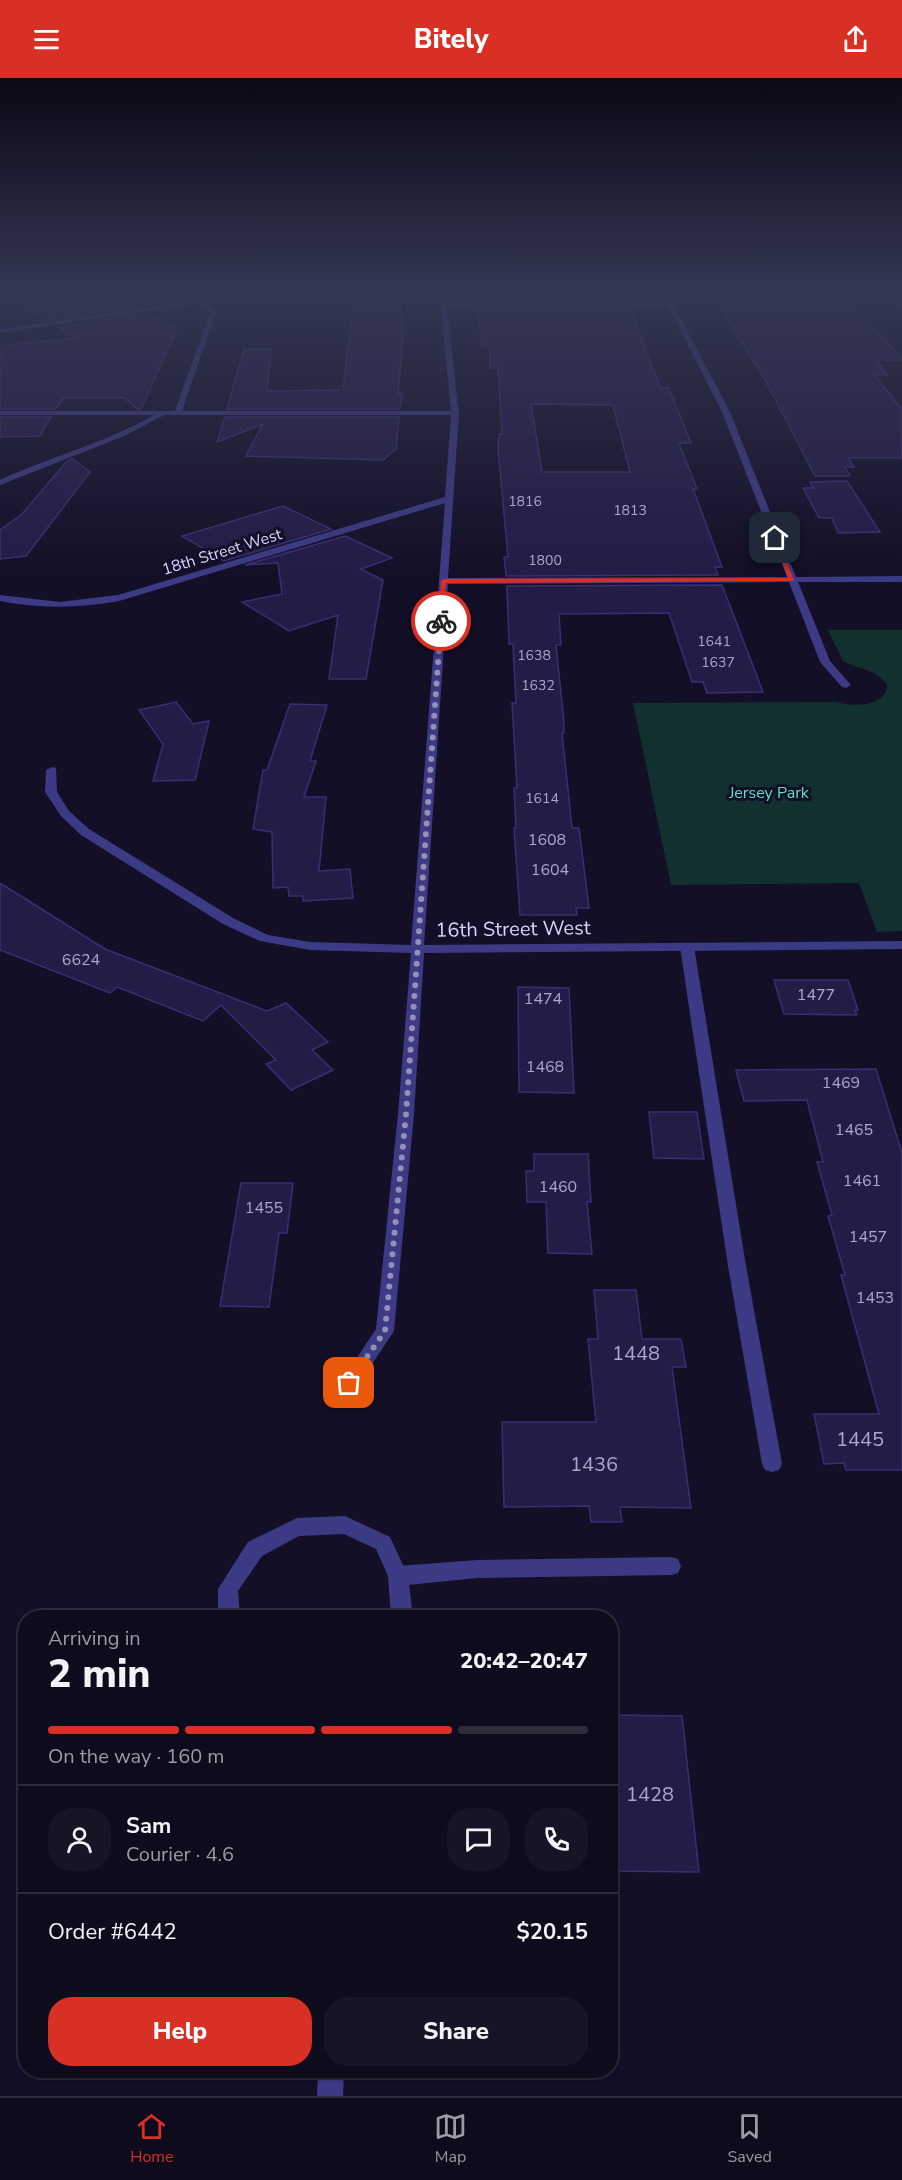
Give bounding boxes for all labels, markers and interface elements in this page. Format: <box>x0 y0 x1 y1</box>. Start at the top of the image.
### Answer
text: Bitely <box>414 21 488 58</box>
icon: menu <box>30 23 63 56</box>
icon: share <box>839 23 872 56</box>
house number: 1816 <box>508 492 542 511</box>
house number: 1813 <box>613 501 647 520</box>
pin <box>749 512 800 563</box>
icon: home <box>758 521 791 554</box>
street label: 18th Street West <box>159 523 285 581</box>
house number: 1800 <box>528 551 562 570</box>
courier <box>411 591 471 651</box>
icon: bike <box>425 605 458 638</box>
house number: 1641 <box>697 632 731 651</box>
house number: 1638 <box>517 646 551 665</box>
house number: 1637 <box>701 653 735 672</box>
house number: 1632 <box>521 676 555 695</box>
park label: Jersey Park <box>728 782 810 804</box>
house number: 1614 <box>525 789 559 808</box>
house number: 1608 <box>528 829 566 851</box>
house number: 1604 <box>531 859 570 881</box>
street label: 16th Street West <box>435 914 592 944</box>
house number: 6624 <box>62 949 101 971</box>
house number: 1477 <box>797 984 835 1006</box>
house number: 1474 <box>524 988 563 1010</box>
house number: 1468 <box>526 1056 564 1078</box>
house number: 1469 <box>822 1072 860 1094</box>
house number: 1465 <box>835 1119 873 1141</box>
house number: 1461 <box>843 1170 881 1192</box>
house number: 1460 <box>539 1176 577 1198</box>
house number: 1455 <box>245 1197 283 1219</box>
house number: 1457 <box>849 1226 887 1248</box>
house number: 1453 <box>856 1287 894 1309</box>
house number: 1448 <box>612 1340 660 1367</box>
pin <box>323 1357 374 1408</box>
icon: bag <box>332 1366 365 1399</box>
house number: 1445 <box>836 1426 884 1453</box>
house number: 1436 <box>570 1451 618 1478</box>
text: Arriving in <box>48 1625 141 1652</box>
text: 20:42–20:47 <box>460 1646 588 1676</box>
text: 2 min <box>48 1648 151 1701</box>
text: On the way · 160 m <box>48 1743 224 1770</box>
house number: 1428 <box>626 1781 674 1808</box>
button: person <box>48 1808 111 1871</box>
button: chat <box>447 1808 510 1871</box>
button: phone <box>525 1808 588 1871</box>
text: Sam <box>126 1811 171 1841</box>
text: Courier · 4.6 <box>126 1841 234 1868</box>
text: Order #6442 <box>48 1917 177 1947</box>
text: $20.15 <box>517 1917 588 1947</box>
button: Help <box>48 1997 312 2066</box>
button: Share <box>324 1997 588 2066</box>
tab: Home <box>130 2110 174 2168</box>
tab: Map <box>434 2110 467 2168</box>
tab: Saved <box>728 2110 772 2168</box>

